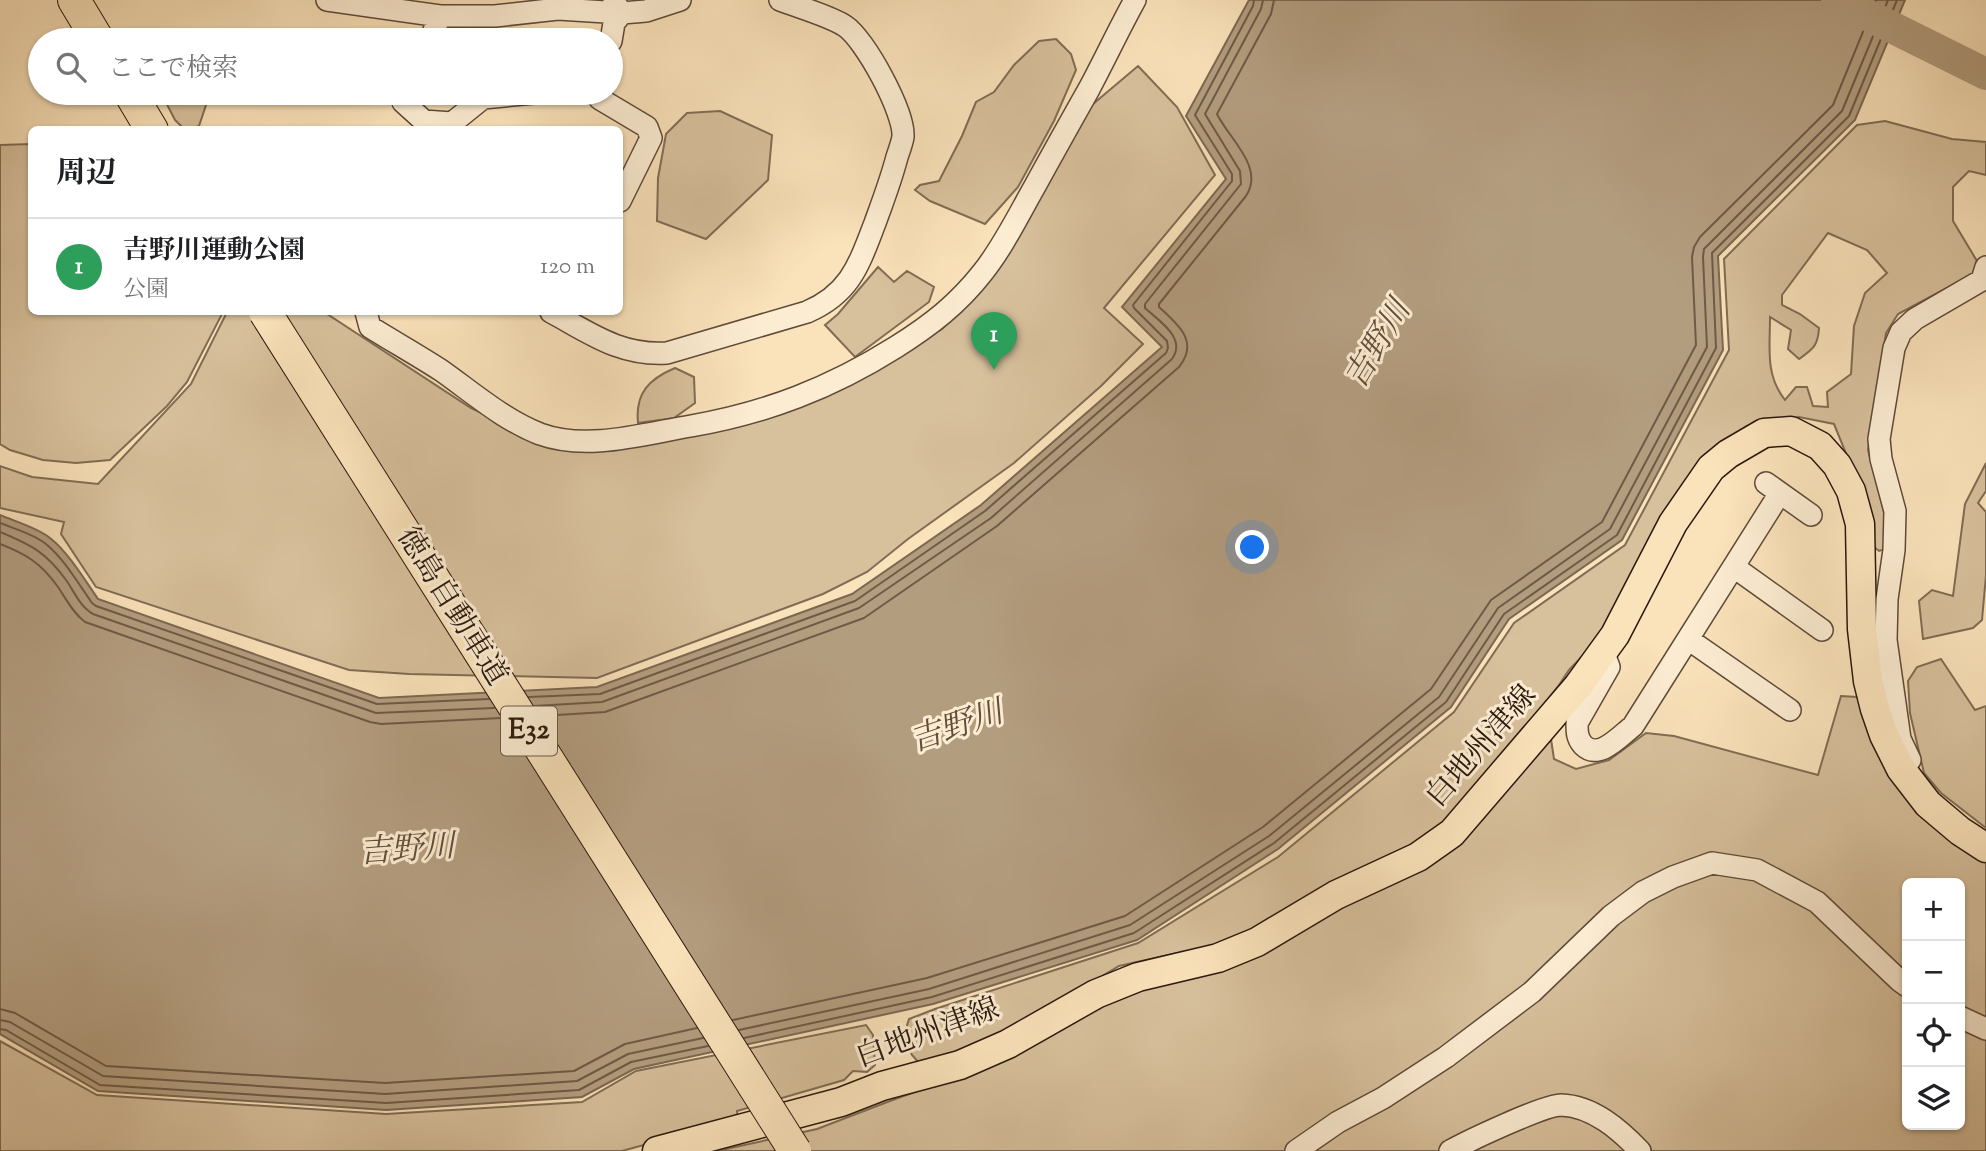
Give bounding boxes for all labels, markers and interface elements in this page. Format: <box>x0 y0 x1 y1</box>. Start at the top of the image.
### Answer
search box <box>28 28 623 105</box>
icon: search <box>52 48 90 86</box>
text: ここで検索 <box>108 51 238 88</box>
text: 周辺 <box>56 153 116 196</box>
text: 吉野川運動公園 <box>123 233 305 270</box>
text: 1 <box>75 251 83 284</box>
text: 120 m <box>540 251 595 284</box>
text: 公園 <box>123 274 169 307</box>
water label: 吉野川 <box>1335 289 1425 398</box>
pin: 1 <box>971 312 1017 370</box>
street label: 徳島自動車道 <box>385 519 517 695</box>
your location <box>1235 530 1269 564</box>
street label: 白地州津線 <box>1417 676 1547 818</box>
water label: 吉野川 <box>904 690 1013 765</box>
road number: E32 <box>501 706 557 756</box>
water label: 吉野川 <box>358 824 459 877</box>
map controls <box>1902 878 1965 1130</box>
button: + <box>1902 878 1965 941</box>
button: − <box>1902 941 1965 1004</box>
street label: 白地州津線 <box>850 988 1006 1080</box>
button: locate <box>1902 1004 1965 1067</box>
button: layers <box>1902 1067 1965 1130</box>

